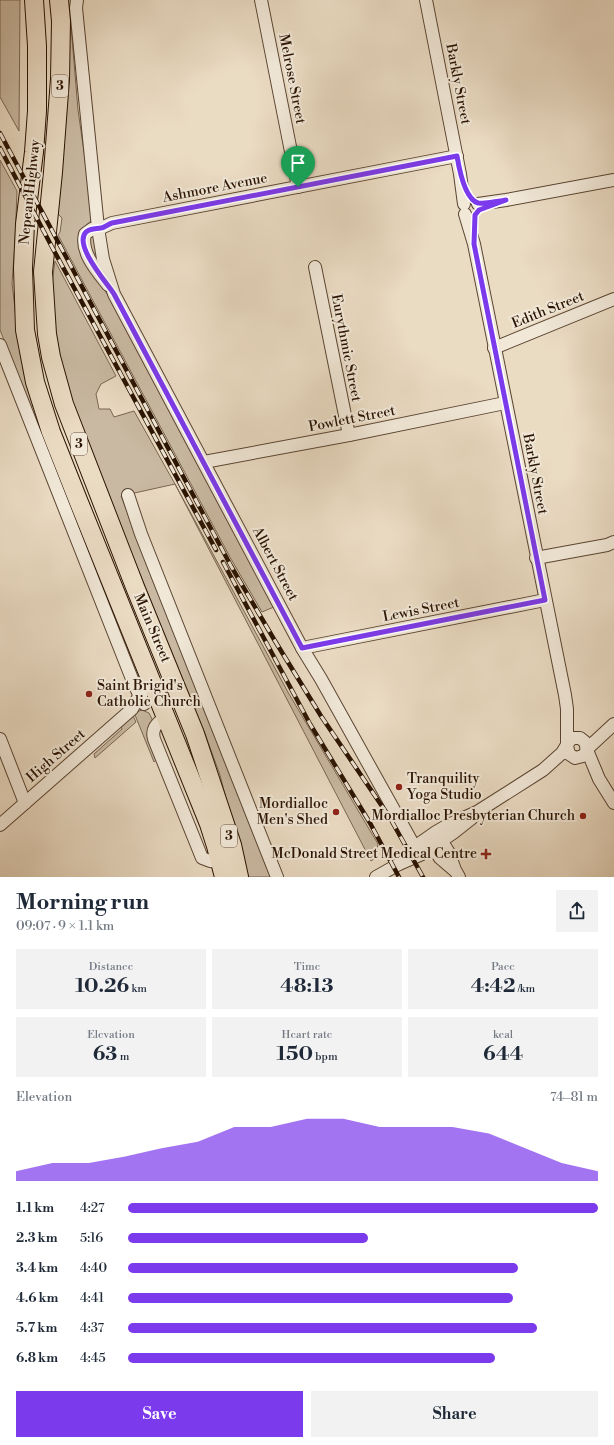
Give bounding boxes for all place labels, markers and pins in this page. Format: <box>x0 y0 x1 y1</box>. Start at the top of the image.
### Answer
pin <box>281 146 315 187</box>
place label: Saint Brigid's Catholic Church <box>97 677 202 711</box>
marker: Saint Brigid's Catholic Church <box>84 689 94 699</box>
place label: Tranquility Yoga Studio <box>406 770 482 804</box>
marker: Tranquility Yoga Studio <box>394 782 404 792</box>
place label: Mordialloc Men's Shed <box>257 795 328 829</box>
marker: Mordialloc Men's Shed <box>331 807 341 817</box>
place label: Mordialloc Presbyterian Church <box>371 807 576 825</box>
marker: Mordialloc Presbyterian Church <box>578 811 588 821</box>
place label: McDonald Street Medical Centre <box>271 845 477 863</box>
marker: McDonald Street Medical Centre <box>480 848 492 860</box>

